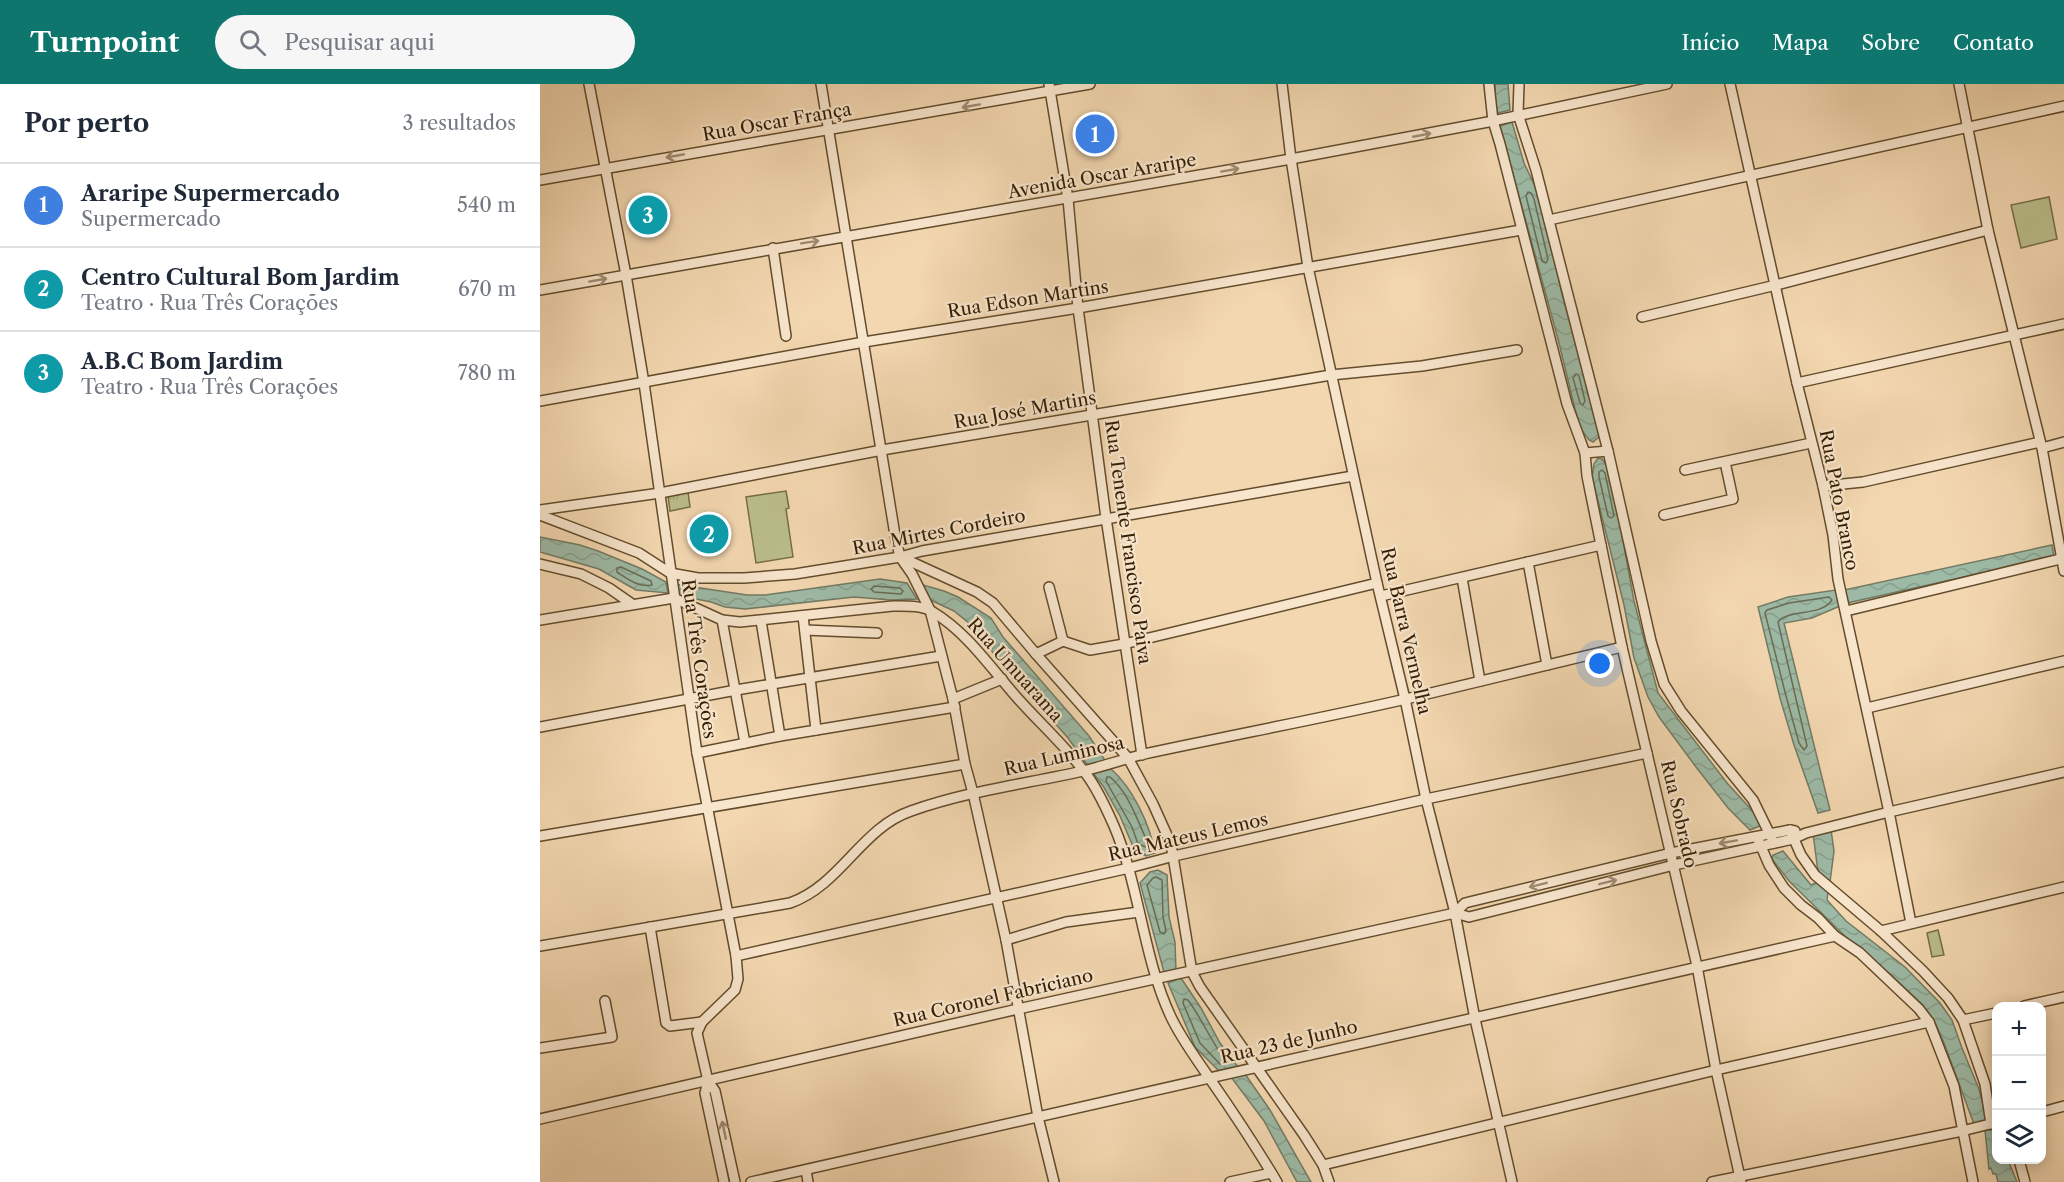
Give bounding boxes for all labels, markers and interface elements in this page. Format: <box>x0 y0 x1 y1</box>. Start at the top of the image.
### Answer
search box <box>215 15 635 69</box>
text: Turnpoint <box>30 25 179 59</box>
icon: search <box>236 26 269 59</box>
text: Pesquisar aqui <box>284 29 435 56</box>
text: Início <box>1682 30 1739 55</box>
text: Mapa <box>1772 30 1829 55</box>
text: Sobre <box>1862 30 1920 55</box>
text: Contato <box>1953 30 2034 55</box>
street label: Rua Oscar França <box>701 98 854 146</box>
one-way arrow <box>962 100 981 111</box>
text: Por perto <box>24 107 149 139</box>
text: 3 resultados <box>403 111 516 135</box>
pin: 1 <box>1076 112 1114 156</box>
one-way arrow <box>1412 129 1431 140</box>
street label: Avenida Oscar Araripe <box>1005 149 1198 204</box>
one-way arrow <box>666 151 686 162</box>
one-way arrow <box>1220 164 1239 175</box>
text: Araripe Supermercado <box>81 180 340 207</box>
pin: 3 <box>628 192 668 238</box>
text: 1 <box>39 193 48 217</box>
text: 540 m <box>457 193 516 217</box>
text: Supermercado <box>81 207 221 231</box>
one-way arrow <box>800 236 820 247</box>
text: Centro Cultural Bom Jardim <box>81 264 400 291</box>
one-way arrow <box>587 274 607 285</box>
street label: Rua Edson Martins <box>946 275 1110 323</box>
text: 2 <box>38 277 49 301</box>
text: 670 m <box>458 277 516 301</box>
text: Teatro · Rua Três Corações <box>81 291 338 315</box>
text: A.B.C Bom Jardim <box>81 348 283 375</box>
text: 3 <box>38 361 49 385</box>
text: 780 m <box>458 361 516 385</box>
text: Teatro · Rua Três Corações <box>81 375 338 399</box>
street label: Rua José Martins <box>952 387 1098 433</box>
street label: Rua Tenente Francisco Paiva <box>1100 418 1156 666</box>
street label: Rua Pato Branco <box>1815 428 1863 572</box>
street label: Rua Mirtes Cordeiro <box>851 504 1027 560</box>
pin: 2 <box>690 512 728 556</box>
street label: Rua Barra Vermelha <box>1376 545 1436 717</box>
street label: Rua Três Corações <box>677 578 721 740</box>
street label: Rua Umuarama <box>963 613 1068 727</box>
your location <box>1585 649 1614 678</box>
street label: Rua Luminosa <box>1002 731 1127 781</box>
street label: Rua Sobrado <box>1656 758 1702 870</box>
street label: Rua Mateus Lemos <box>1106 808 1270 866</box>
one-way arrow <box>1719 837 1738 848</box>
one-way arrow <box>1598 876 1617 887</box>
one-way arrow <box>1529 880 1548 892</box>
street label: Rua Coronel Fabriciano <box>891 964 1095 1032</box>
map controls <box>1992 1002 2046 1164</box>
button: + <box>1992 1002 2046 1056</box>
street label: Rua 23 de Junho <box>1218 1016 1360 1068</box>
button: − <box>1992 1056 2046 1110</box>
button: layers <box>1992 1110 2046 1164</box>
one-way arrow <box>718 1121 729 1141</box>

